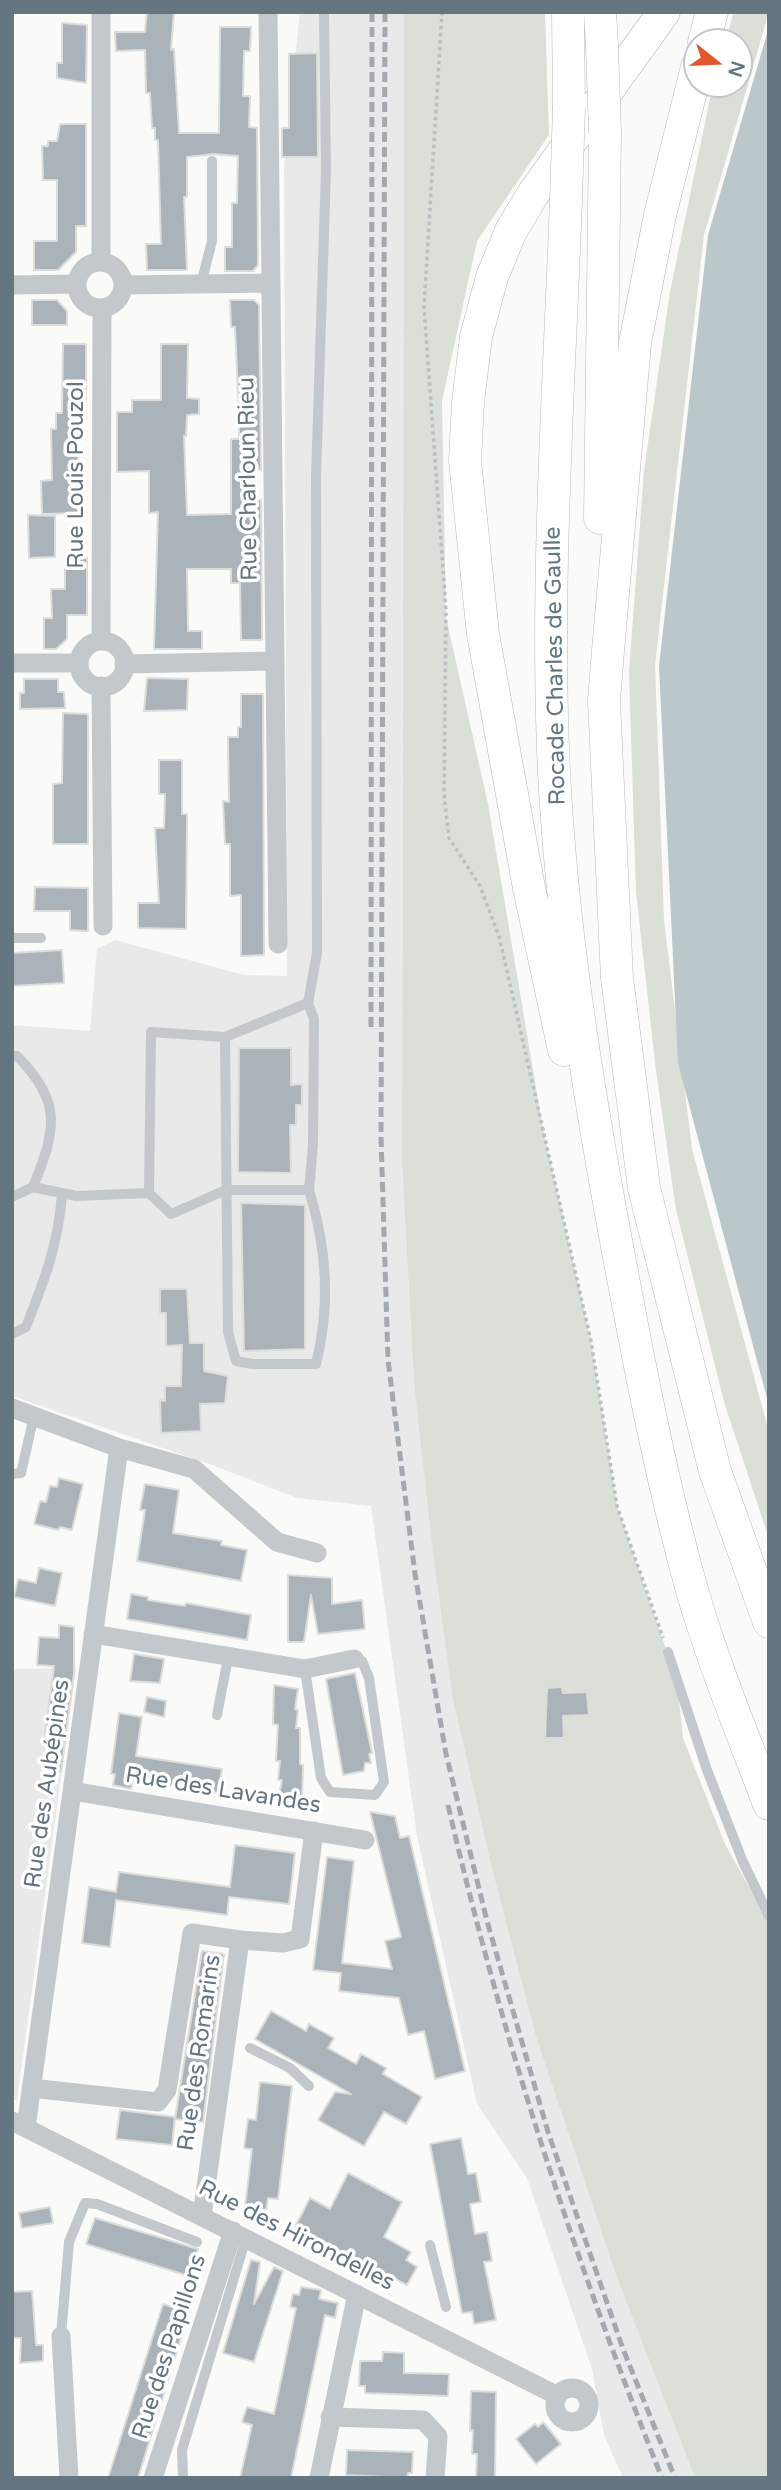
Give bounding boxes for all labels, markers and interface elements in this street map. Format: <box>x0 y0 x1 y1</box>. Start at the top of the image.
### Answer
north arrow <box>683 28 753 98</box>
text: N <box>723 58 749 80</box>
street label: Rue Charloun Rieu <box>233 377 265 581</box>
street label: Rue Louis Pouzol <box>63 381 91 569</box>
street label: Rocade Charles de Gaulle <box>540 526 572 806</box>
street label: Rue des Aubépines <box>20 1678 76 1890</box>
street label: Rue des Lavandes <box>123 1762 323 1820</box>
street label: Rue des Romarins <box>173 1953 227 2153</box>
street label: Rue des Hirondelles <box>193 2175 399 2297</box>
street label: Rue des Papillons <box>127 2251 213 2443</box>

